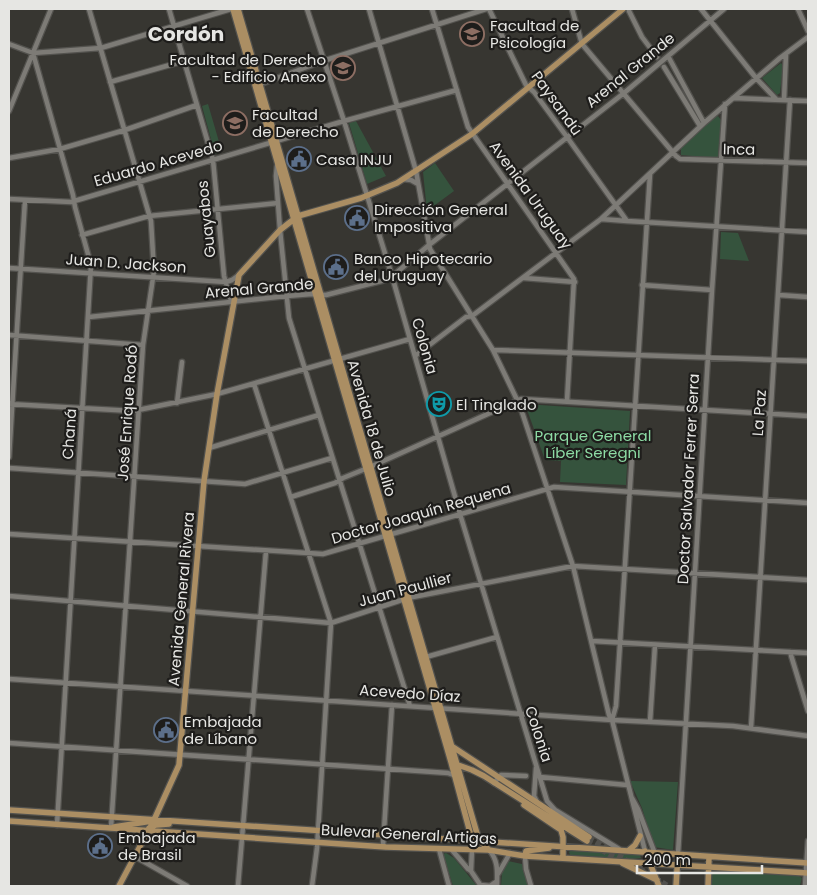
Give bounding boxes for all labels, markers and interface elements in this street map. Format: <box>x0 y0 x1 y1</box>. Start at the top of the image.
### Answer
place label: Facultad de Psicología <box>490 15 579 53</box>
district label: Cordón <box>148 20 224 48</box>
school or university icon: Facultad de Psicología <box>459 21 485 47</box>
street label: Arenal Grande <box>581 28 679 112</box>
place label: Facultad de Derecho - Edificio Anexo <box>170 49 326 87</box>
school or university icon: Facultad de Derecho - Edificio Anexo <box>330 55 356 81</box>
street label: Paysandú <box>527 67 587 139</box>
place label: Facultad de Derecho <box>252 104 339 142</box>
school or university icon: Facultad de Derecho <box>222 110 248 136</box>
street label: Eduardo Acevedo <box>91 135 225 191</box>
street label: Avenida Uruguay <box>485 137 578 254</box>
street label: Inca <box>723 138 755 160</box>
public building icon: Casa INJU <box>286 146 312 172</box>
place label: Casa INJU <box>316 149 392 170</box>
street label: Guayabos <box>191 179 220 259</box>
place label: Dirección General Impositiva <box>374 199 508 237</box>
public building icon: Dirección General Impositiva <box>344 205 370 231</box>
street label: Juan D. Jackson <box>65 248 187 278</box>
place label: Banco Hipotecario del Uruguay <box>354 248 492 286</box>
public building icon: Banco Hipotecario del Uruguay <box>323 254 349 280</box>
street label: Arenal Grande <box>204 273 314 303</box>
street label: Colonia <box>407 315 443 377</box>
street label: José Enrique Rodó <box>112 344 142 482</box>
street label: Avenida 18 de Julio <box>342 357 402 499</box>
street label: Doctor Salvador Ferrer Serra <box>672 373 704 585</box>
street label: La Paz <box>747 389 771 437</box>
theatre icon: El Tinglado <box>426 391 452 417</box>
place label: El Tinglado <box>456 394 537 415</box>
street label: Chaná <box>57 408 81 460</box>
park label: Parque General Líber Seregni <box>535 425 651 463</box>
street label: Doctor Joaquín Requena <box>329 477 513 549</box>
street label: Avenida General Rivera <box>163 511 199 687</box>
street label: Juan Paullier <box>356 566 454 612</box>
street label: Acevedo Díaz <box>359 679 461 707</box>
street label: Colonia <box>520 703 558 765</box>
place label: Embajada de Líbano <box>184 711 262 749</box>
public building icon: Embajada de Líbano <box>153 717 179 743</box>
street label: Bulevar General Artigas <box>320 819 498 849</box>
place label: Embajada de Brasil <box>118 827 196 865</box>
public building icon: Embajada de Brasil <box>87 833 113 859</box>
scale bar <box>637 842 762 874</box>
text: 200 m <box>644 849 691 870</box>

